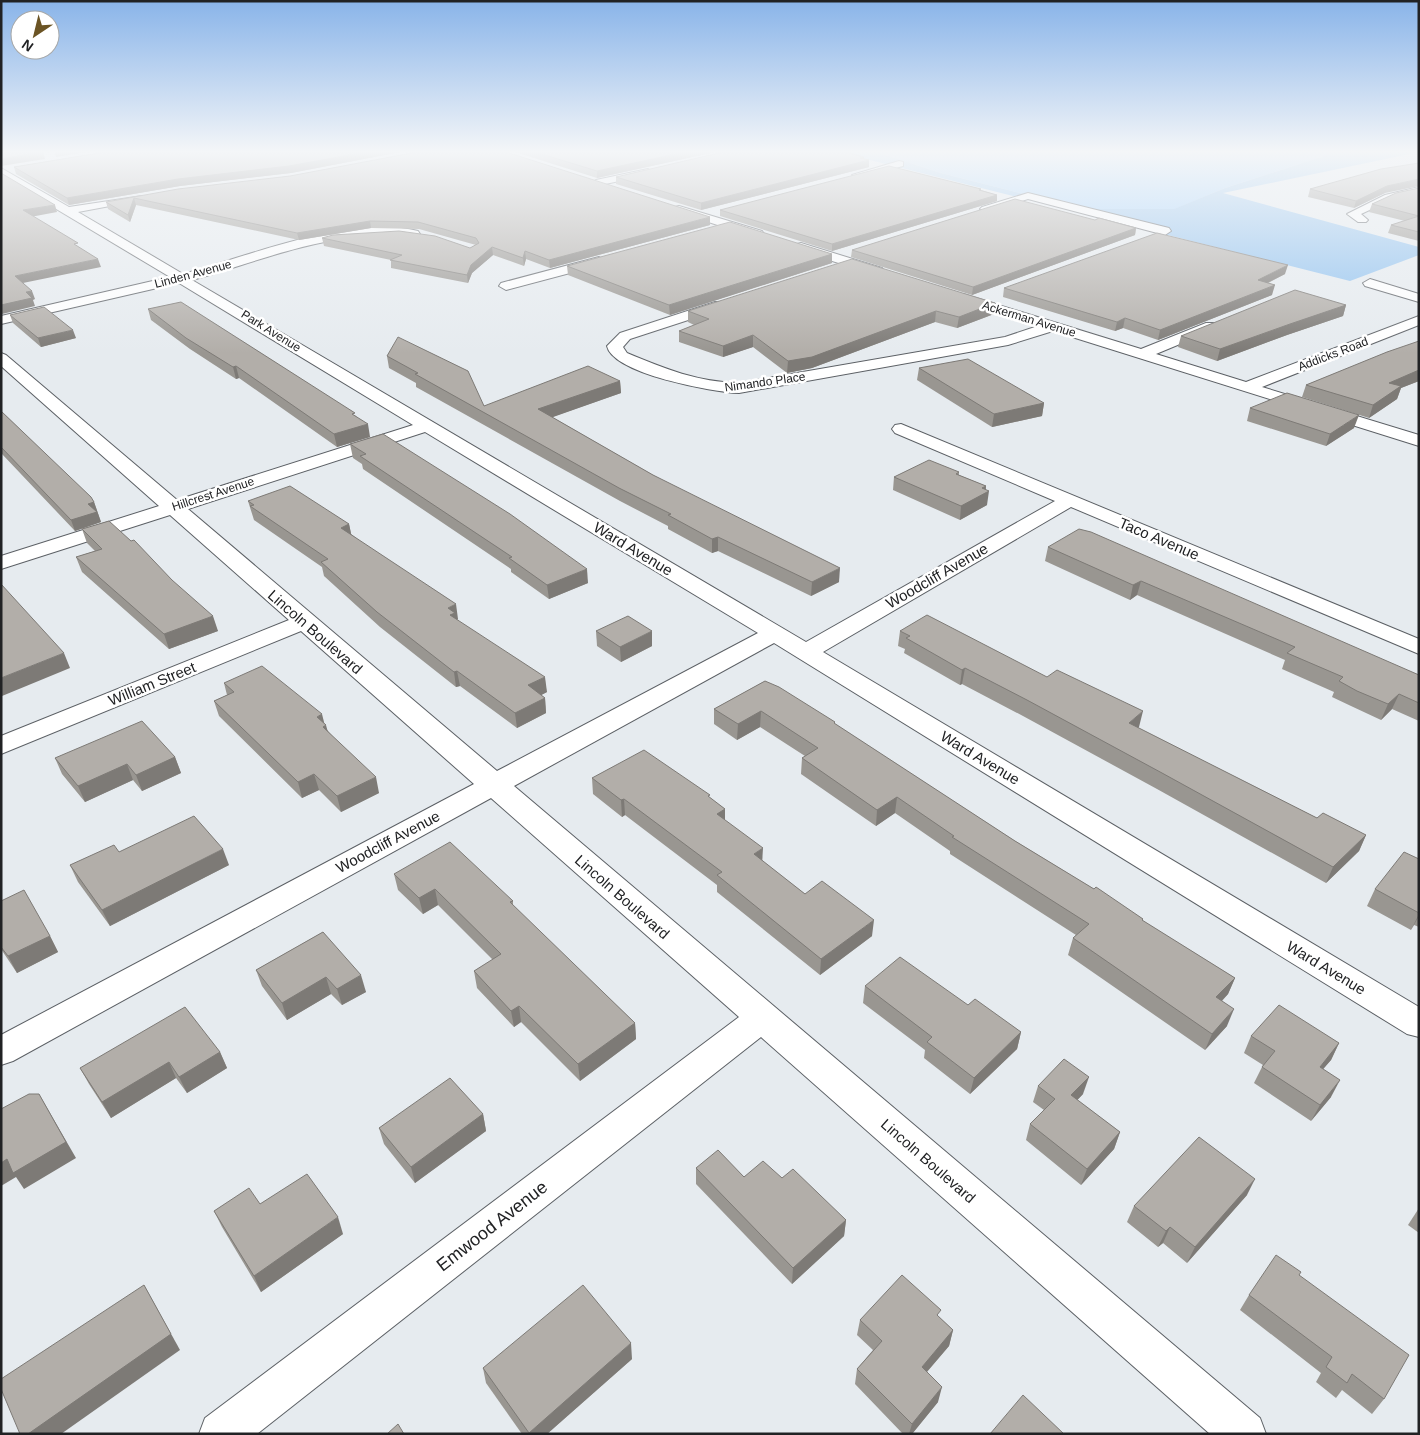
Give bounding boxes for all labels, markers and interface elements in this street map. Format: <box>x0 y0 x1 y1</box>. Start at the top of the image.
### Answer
north arrow <box>10 10 60 60</box>
text: N <box>19 36 36 55</box>
street label: Linden Avenue <box>153 257 233 291</box>
street label: Ackerman Avenue <box>980 298 1078 340</box>
street label: Park Avenue <box>239 307 304 355</box>
street label: Addicks Road <box>1296 334 1370 374</box>
street label: Nimando Place <box>724 369 807 395</box>
street label: Hillcrest Avenue <box>170 474 256 514</box>
street label: Taco Avenue <box>1116 514 1202 563</box>
street label: Ward Avenue <box>591 518 676 579</box>
street label: Woodcliff Avenue <box>883 539 991 612</box>
street label: Lincoln Boulevard <box>265 586 366 677</box>
street label: William Street <box>106 658 199 709</box>
street label: Ward Avenue <box>938 727 1023 788</box>
street label: Woodcliff Avenue <box>333 807 443 876</box>
street label: Lincoln Boulevard <box>572 851 673 942</box>
street label: Ward Avenue <box>1284 937 1369 998</box>
street label: Lincoln Boulevard <box>878 1115 979 1206</box>
street label: Emwood Avenue <box>433 1177 551 1275</box>

